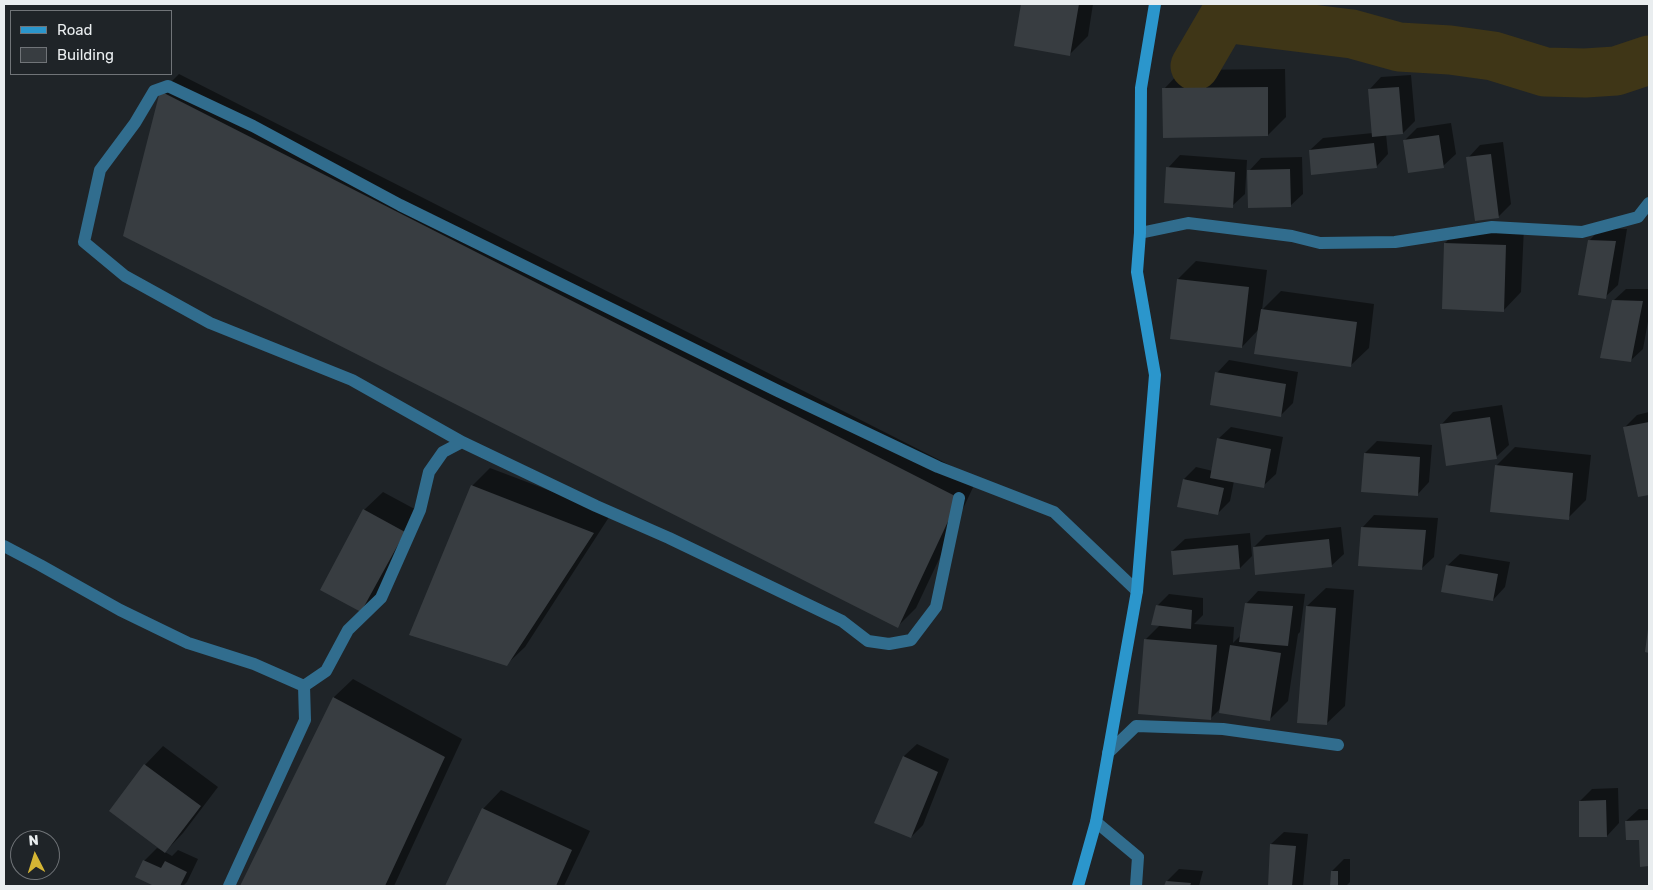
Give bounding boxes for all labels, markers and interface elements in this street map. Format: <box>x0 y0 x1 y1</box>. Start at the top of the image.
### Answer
legend <box>10 10 172 75</box>
text: Road <box>57 21 93 39</box>
text: Building <box>57 46 114 64</box>
north arrow <box>10 830 60 880</box>
text: N <box>28 832 39 849</box>

